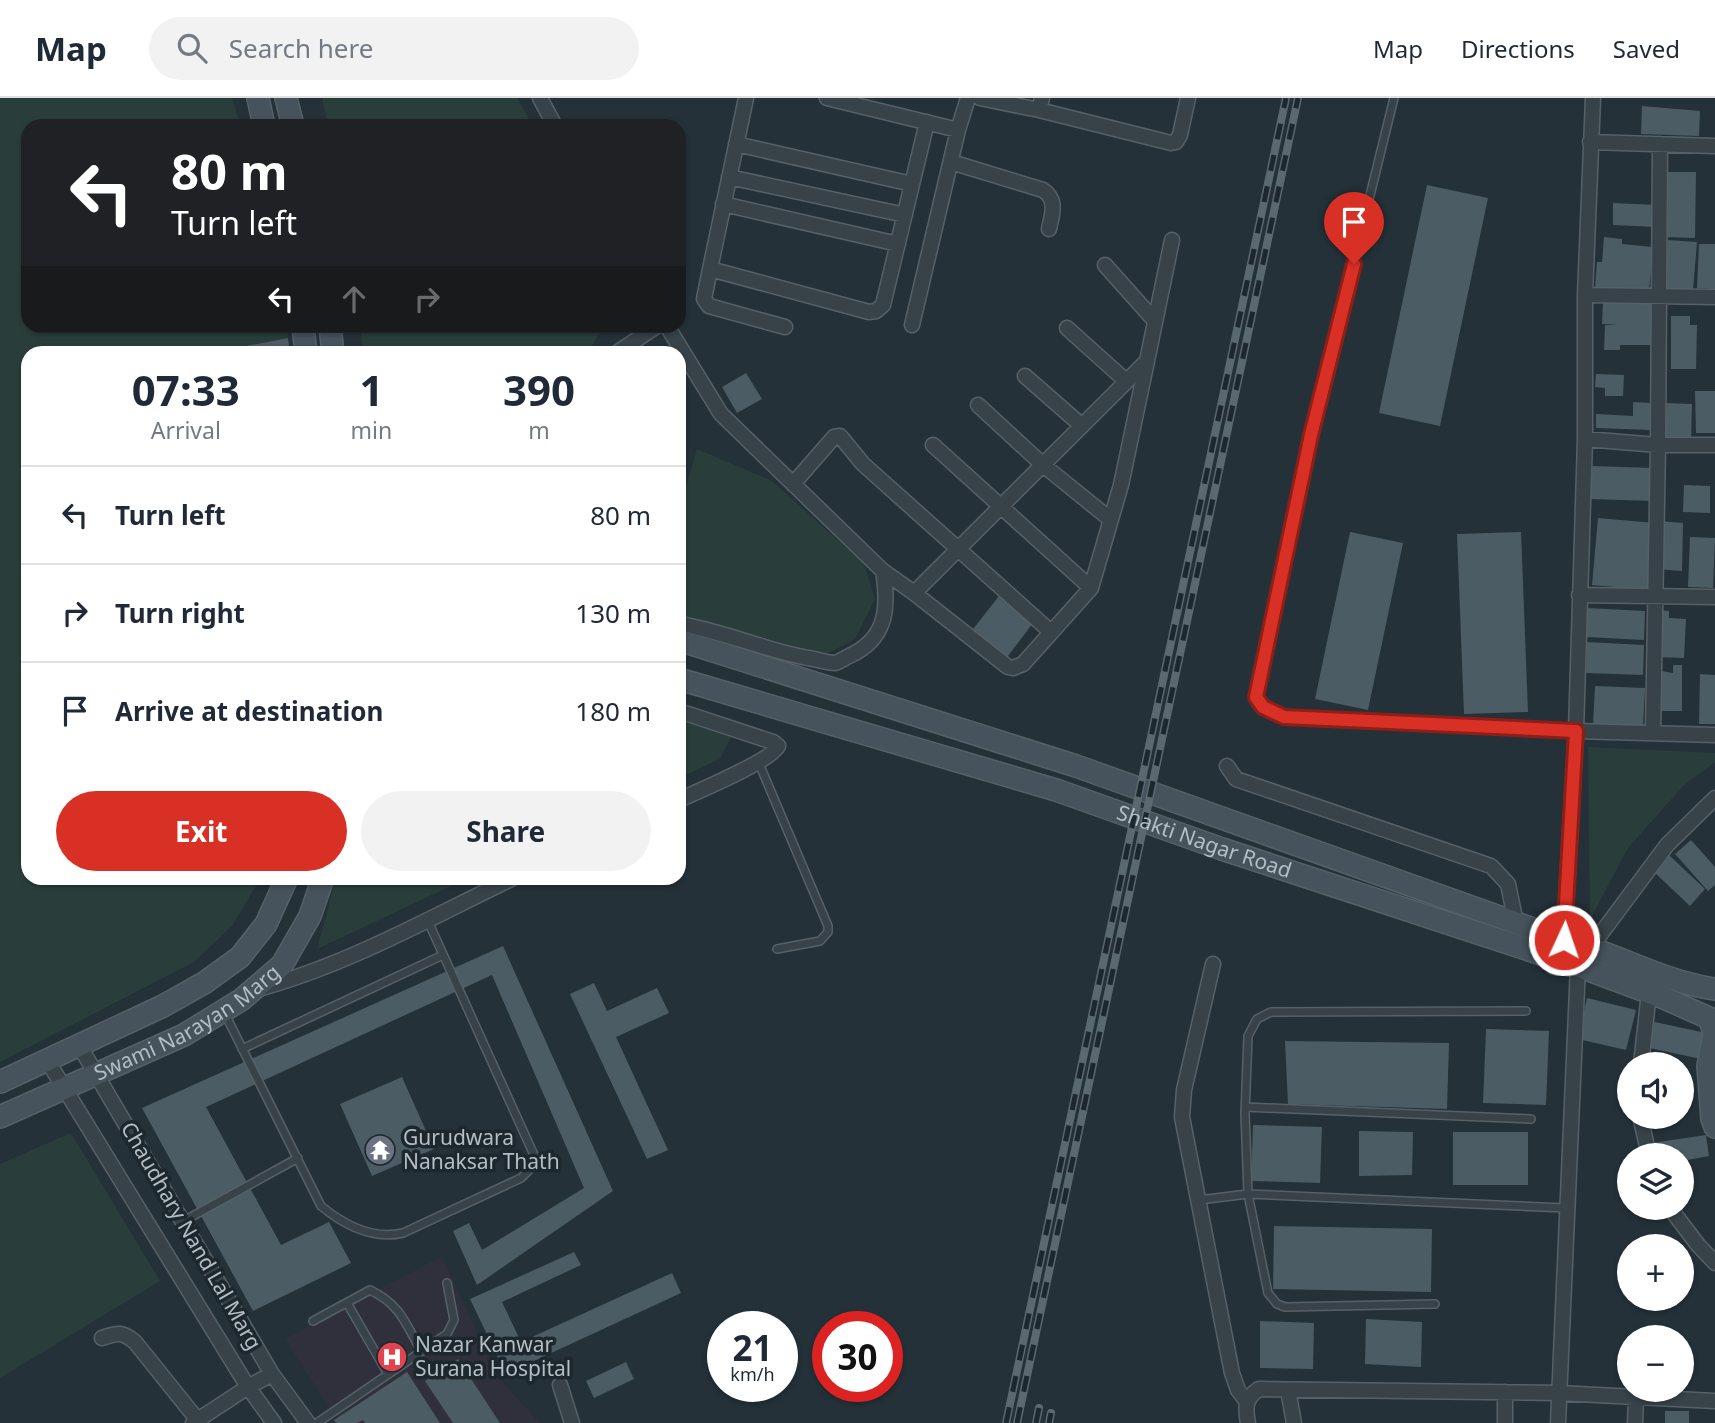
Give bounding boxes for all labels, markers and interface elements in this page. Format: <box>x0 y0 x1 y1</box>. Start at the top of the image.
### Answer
search box <box>149 17 639 80</box>
text: Map <box>35 26 107 71</box>
icon: search <box>173 29 211 67</box>
text: Search here <box>229 30 373 66</box>
text: Map <box>1373 32 1423 65</box>
text: Directions <box>1461 32 1575 65</box>
text: Saved <box>1613 32 1680 65</box>
text: 80 m <box>171 138 288 204</box>
icon: left <box>56 147 147 238</box>
pin <box>1324 192 1384 264</box>
text: Turn left <box>171 201 297 244</box>
icon: arrive <box>1335 203 1373 241</box>
icon: left <box>262 280 300 318</box>
icon: ahead <box>335 280 373 318</box>
icon: right <box>408 280 446 318</box>
text: 07:33 <box>132 361 240 418</box>
text: 1 <box>359 361 383 418</box>
text: 390 <box>503 361 575 418</box>
text: Arrival <box>151 414 221 446</box>
text: min <box>351 414 392 446</box>
text: m <box>528 414 550 446</box>
icon: left <box>56 496 94 534</box>
text: Turn left <box>115 497 226 533</box>
text: 80 m <box>590 497 651 533</box>
icon: right <box>56 594 94 632</box>
text: Turn right <box>115 595 245 631</box>
text: 130 m <box>575 595 651 631</box>
icon: arrive <box>56 692 94 730</box>
text: Arrive at destination <box>115 693 384 729</box>
text: 180 m <box>575 693 651 729</box>
button: Exit <box>56 791 347 871</box>
button: Share <box>361 791 651 871</box>
street label: Shakti Nagar Road <box>1113 798 1295 884</box>
position arrow <box>1527 903 1601 977</box>
street label: Swami Narayan Marg <box>89 958 285 1086</box>
map controls <box>1617 1052 1694 1402</box>
button: sound <box>1617 1052 1694 1129</box>
street label: Chaudhary Nand Lal Marg <box>115 1117 269 1354</box>
place label: Gurudwara Nanaksar Thath <box>403 1123 560 1175</box>
temple icon: Gurudwara Nanaksar Thath <box>363 1133 397 1167</box>
button: layers <box>1617 1143 1694 1220</box>
button: + <box>1617 1234 1694 1311</box>
speed limit sign: 30 <box>812 1311 903 1402</box>
text: 21 <box>732 1324 773 1371</box>
button: − <box>1617 1325 1694 1402</box>
place label: Nazar Kanwar Surana Hospital <box>415 1330 571 1382</box>
hospital icon: Nazar Kanwar Surana Hospital <box>375 1340 409 1374</box>
text: km/h <box>730 1362 775 1386</box>

